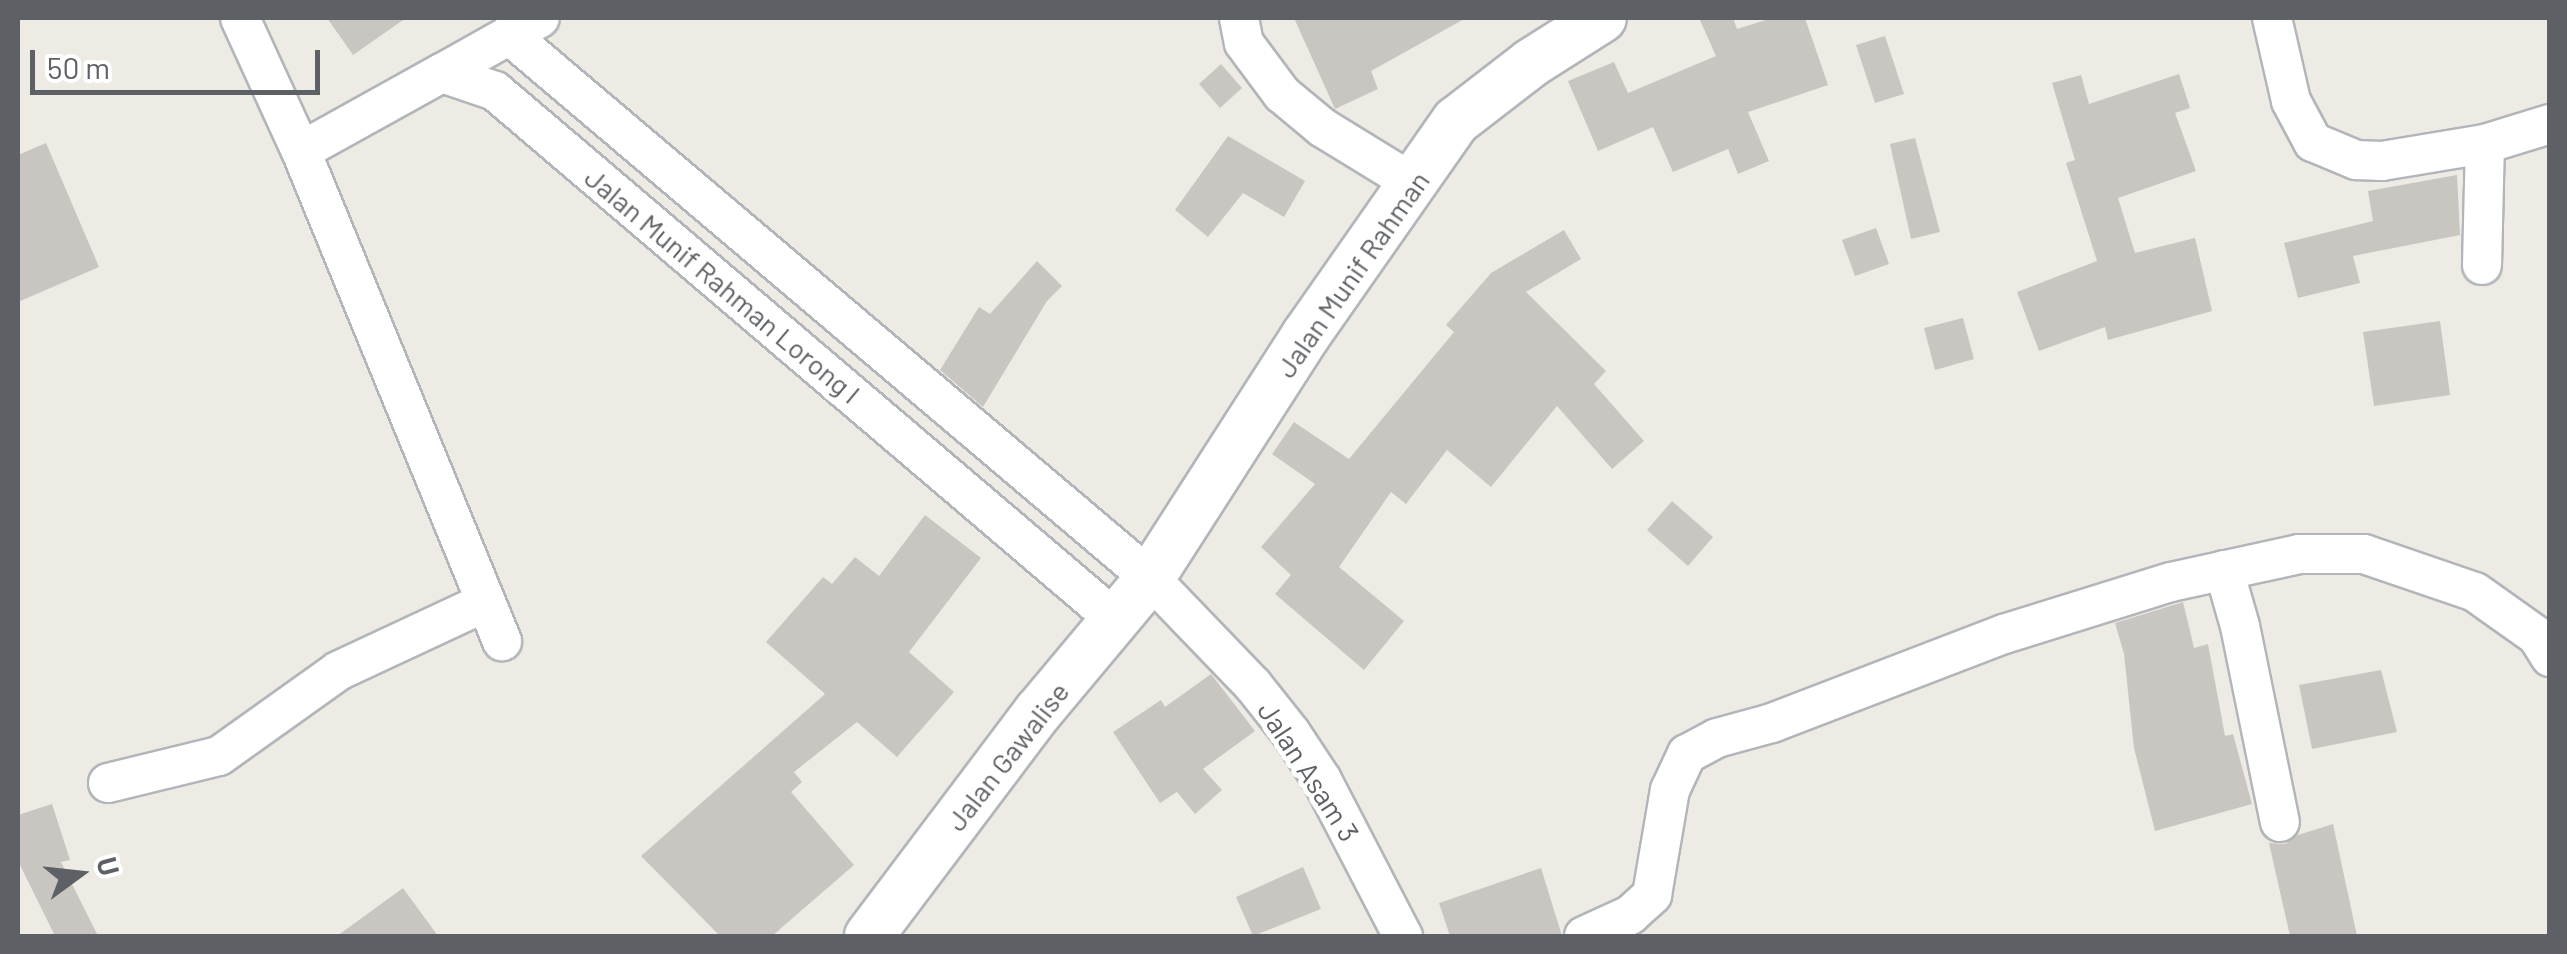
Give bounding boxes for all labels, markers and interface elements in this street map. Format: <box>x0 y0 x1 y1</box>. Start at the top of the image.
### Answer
scale bar <box>35 30 325 92</box>
text: 50 m <box>47 49 110 85</box>
street label: Jalan Munif Rahman Lorong I <box>579 160 867 410</box>
street label: Jalan Munif Rahman <box>1268 164 1436 384</box>
street label: Jalan Gawalise <box>939 675 1075 837</box>
street label: Jalan Asam 3 <box>1251 695 1367 847</box>
north arrow <box>30 824 130 924</box>
text: U <box>90 853 128 879</box>

